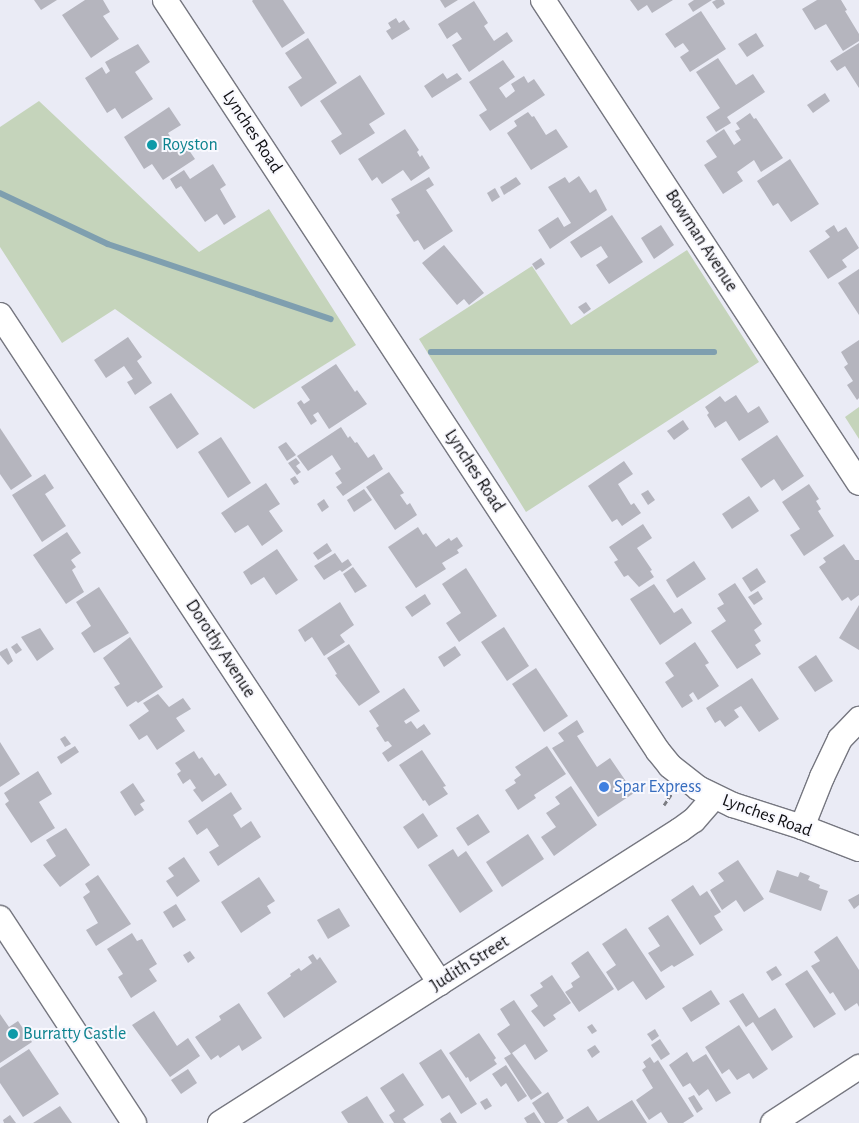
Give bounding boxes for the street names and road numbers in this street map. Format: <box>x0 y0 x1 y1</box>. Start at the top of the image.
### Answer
street label: Lynches Road <box>217 87 287 177</box>
street label: Bowman Avenue <box>660 186 742 296</box>
street label: Lynches Road <box>439 426 509 516</box>
street label: Dorothy Avenue <box>180 596 260 702</box>
street label: Lynches Road <box>719 790 815 842</box>
street label: Judith Street <box>427 931 513 997</box>

